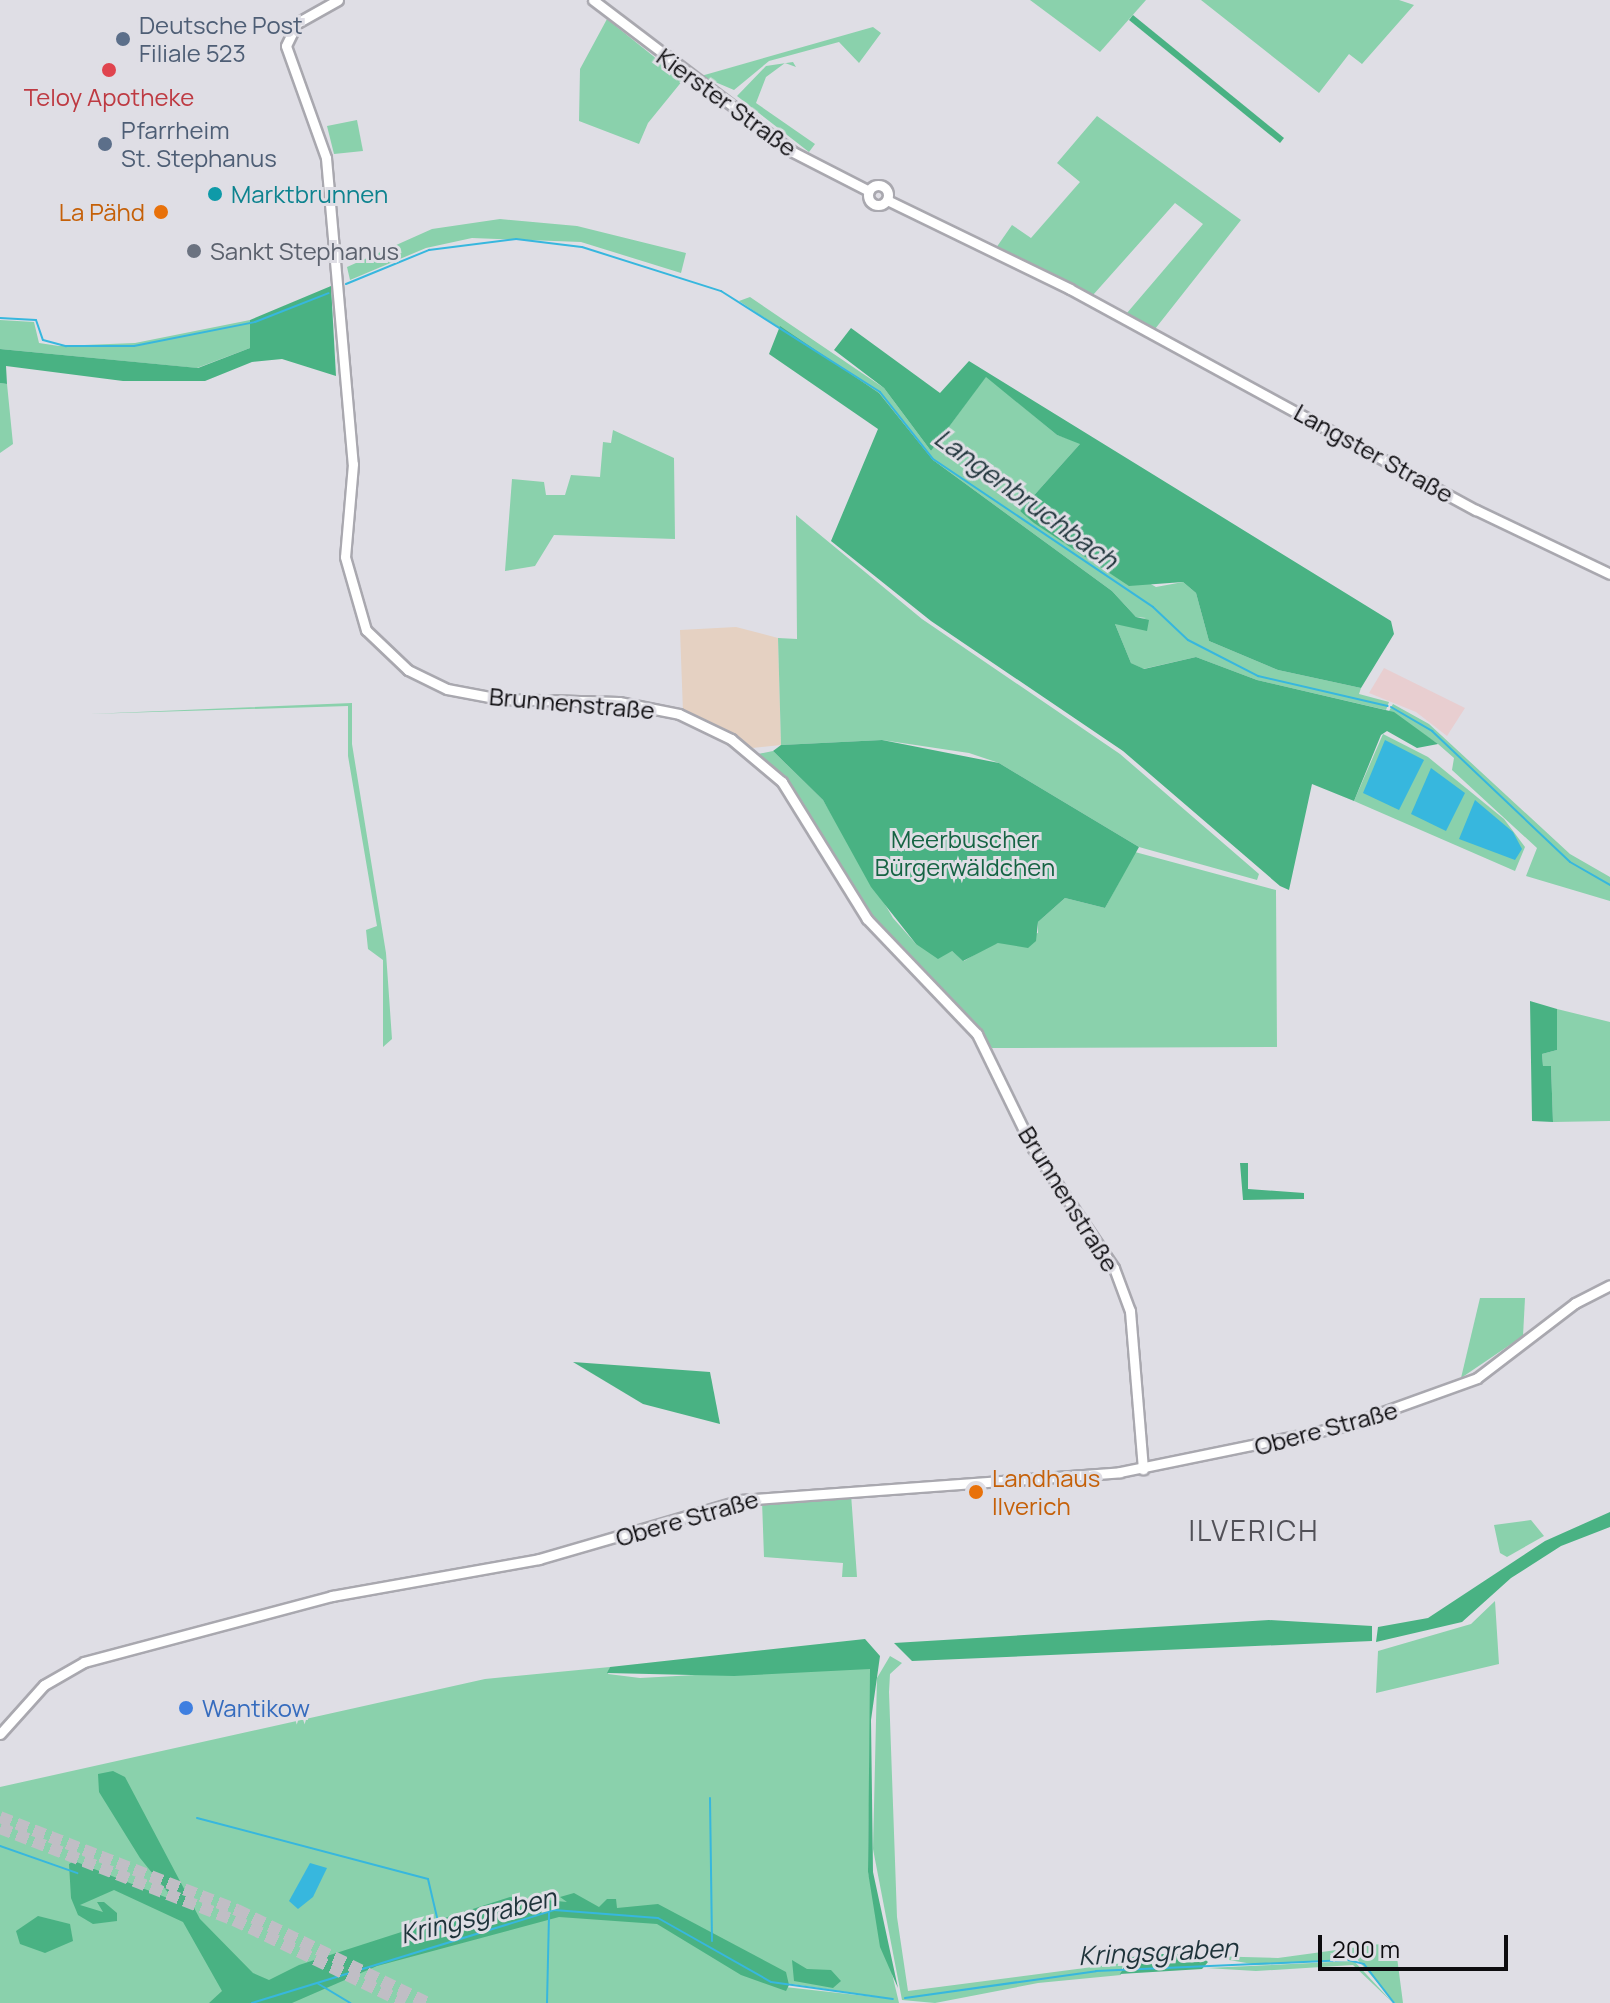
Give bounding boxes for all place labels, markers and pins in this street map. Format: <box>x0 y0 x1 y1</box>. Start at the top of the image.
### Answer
place label: Deutsche Post Filiale 523 <box>139 11 303 67</box>
marker: Deutsche Post Filiale 523 <box>114 30 132 48</box>
marker: Teloy Apotheke <box>100 61 118 79</box>
place label: Teloy Apotheke <box>24 83 194 111</box>
place label: Pfarrheim St. Stephanus <box>121 116 277 172</box>
marker: Pfarrheim St. Stephanus <box>96 135 114 153</box>
place label: Marktbrunnen <box>231 180 388 208</box>
marker: Marktbrunnen <box>206 185 224 203</box>
place label: La Pähd <box>59 198 145 226</box>
marker: La Pähd <box>152 203 170 221</box>
place label: Sankt Stephanus <box>210 237 399 265</box>
marker: Sankt Stephanus <box>185 242 203 260</box>
place label: Landhaus Ilverich <box>992 1464 1100 1520</box>
marker: Landhaus Ilverich <box>967 1483 985 1501</box>
place label: Wantikow <box>202 1694 310 1722</box>
marker: Wantikow <box>177 1699 195 1717</box>

